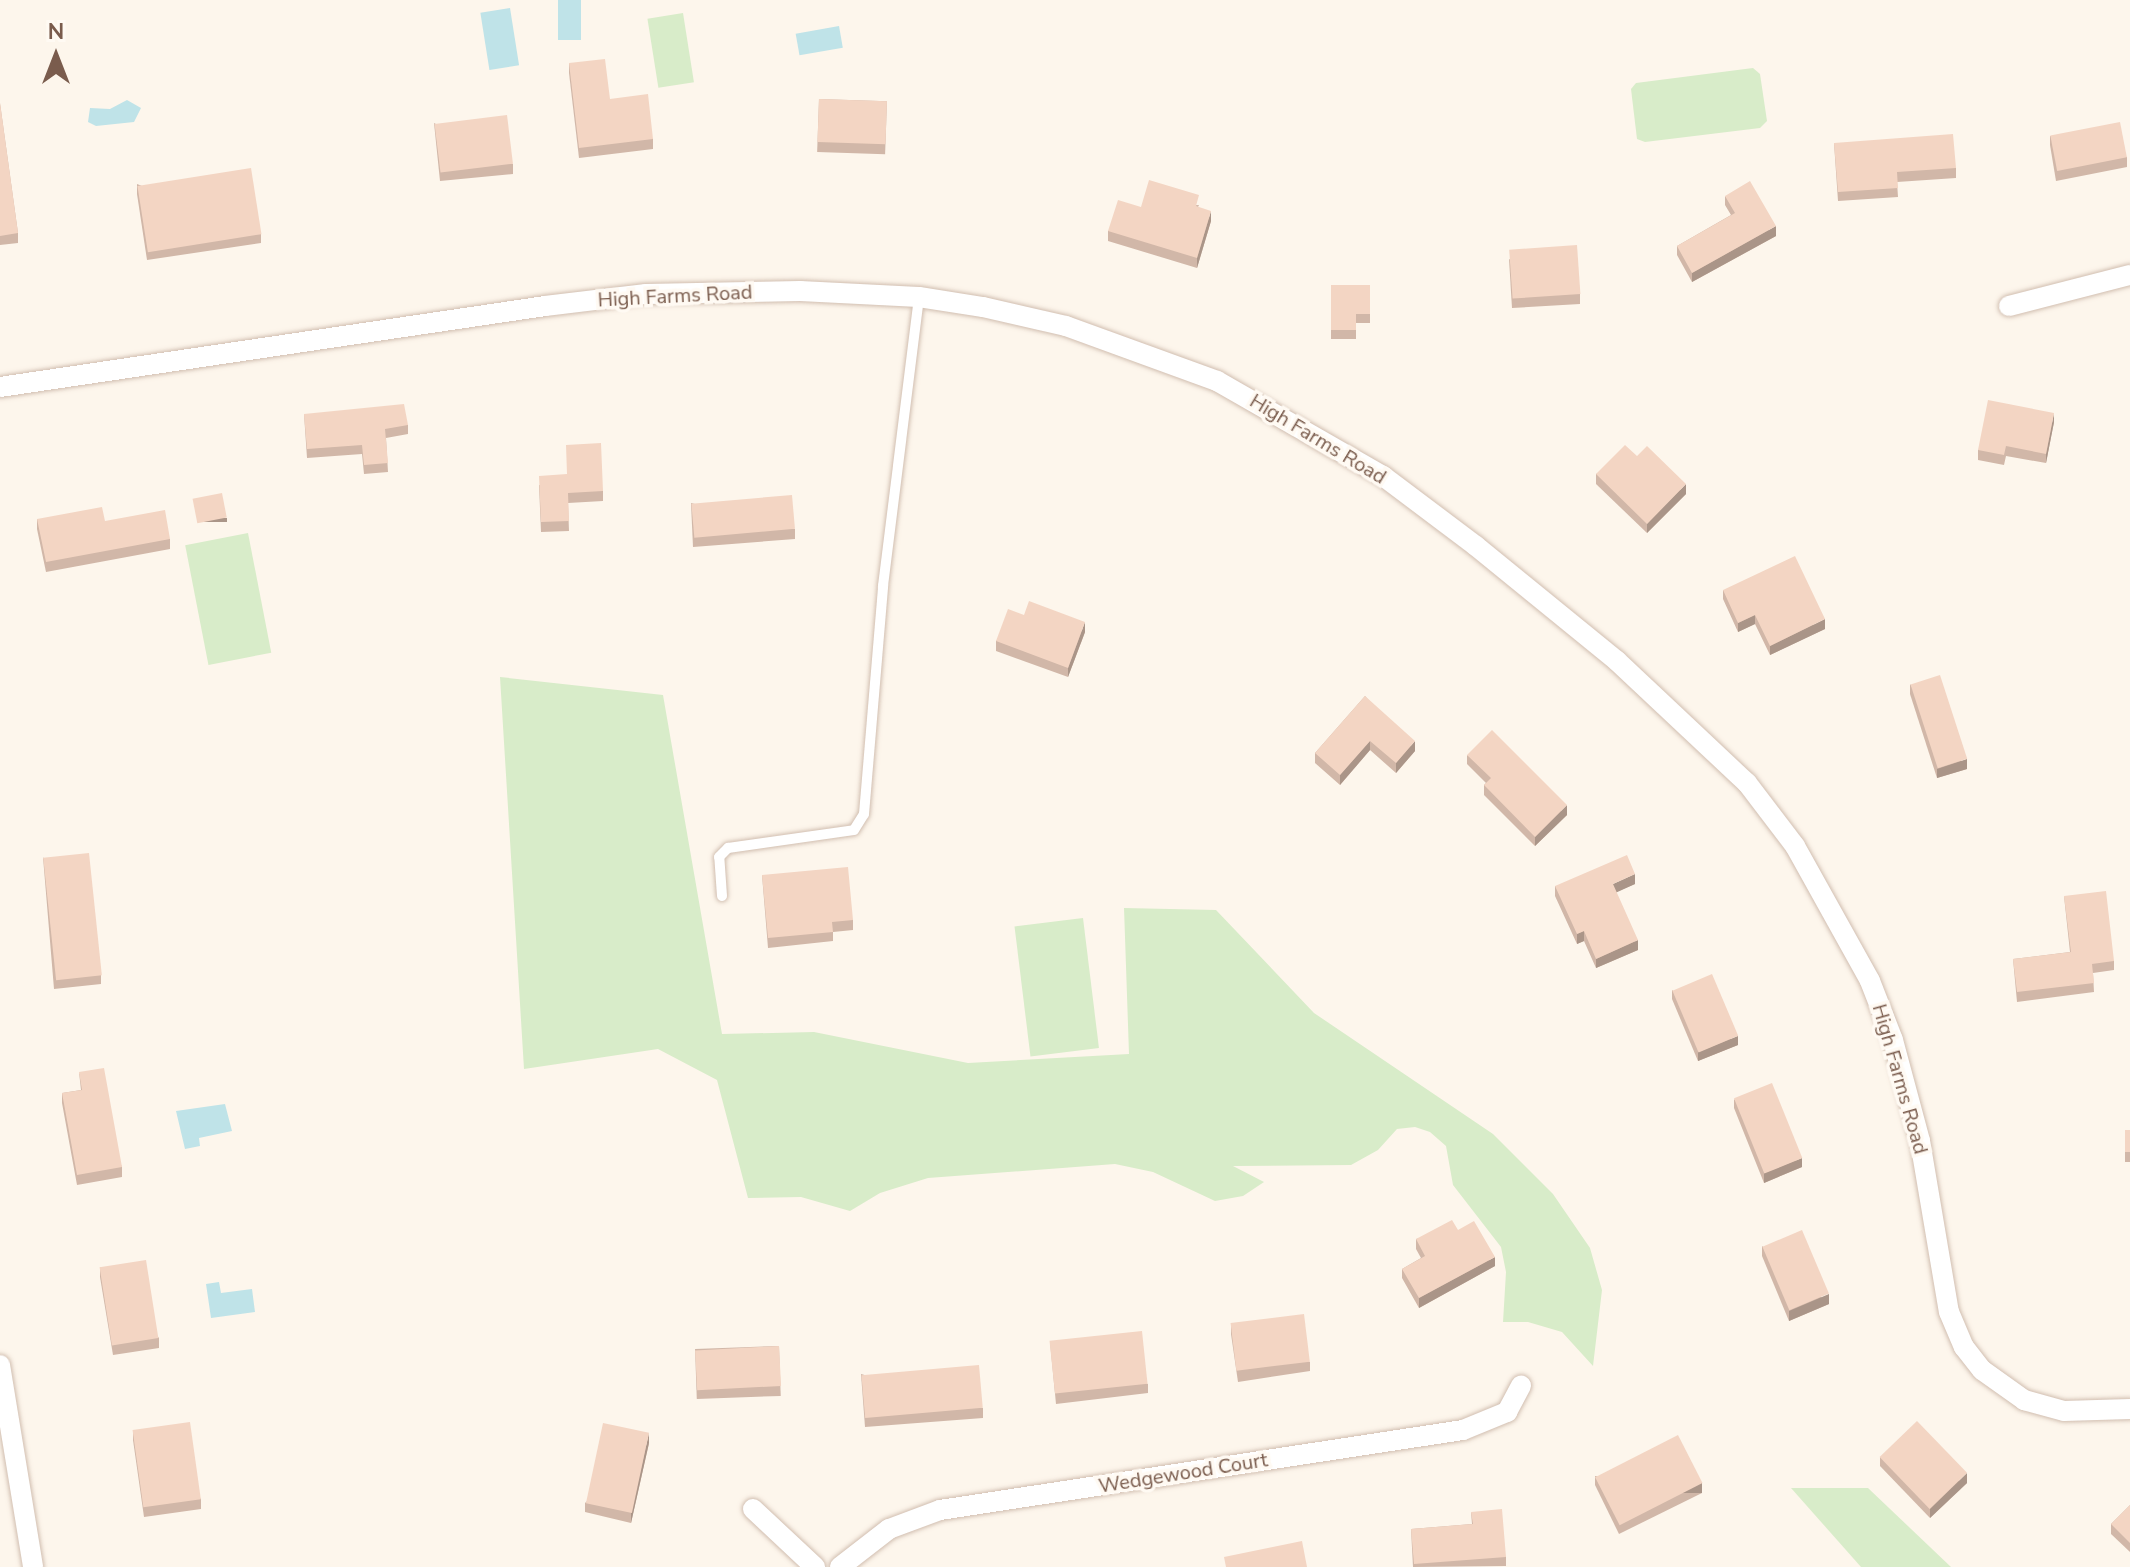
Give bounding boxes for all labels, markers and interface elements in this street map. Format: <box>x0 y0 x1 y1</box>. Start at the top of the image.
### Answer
north arrow <box>16 16 96 96</box>
text: N <box>48 17 64 47</box>
street label: High Farms Road <box>597 280 753 312</box>
street label: High Farms Road <box>1245 389 1391 489</box>
street label: High Farms Road <box>1867 1001 1933 1157</box>
street label: Wedgewood Court <box>1097 1448 1269 1498</box>

